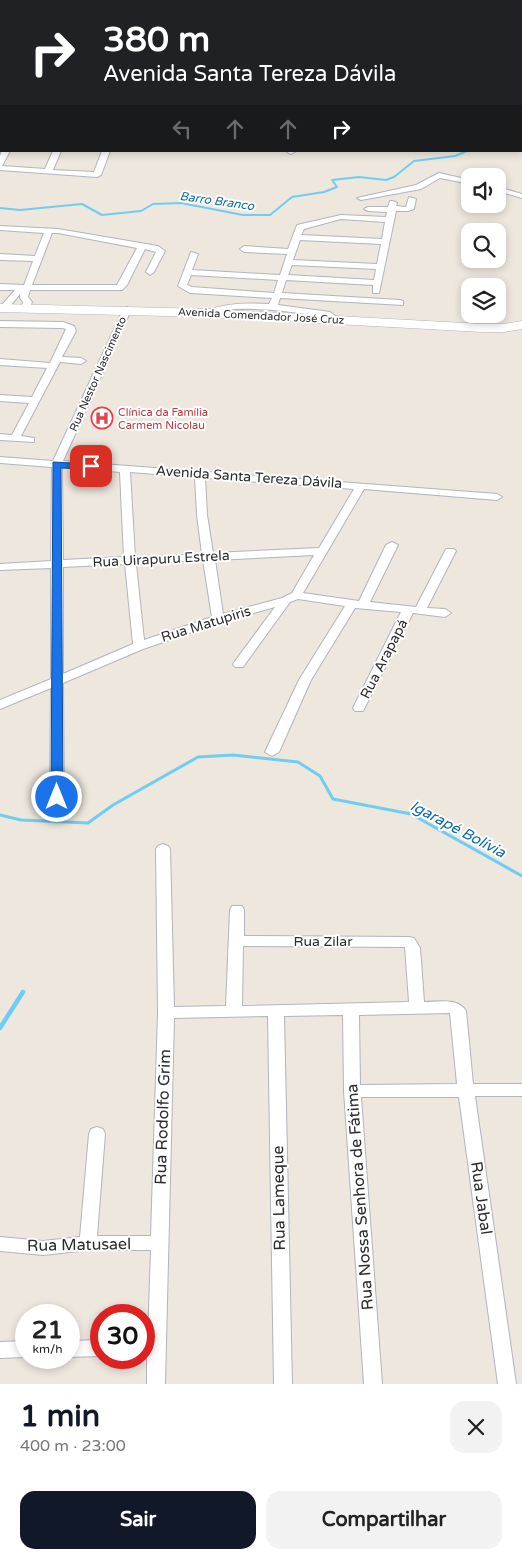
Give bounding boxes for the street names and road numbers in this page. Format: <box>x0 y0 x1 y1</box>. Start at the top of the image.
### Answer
street label: Avenida Comendador José Cruz <box>178 305 345 327</box>
street label: Rua Nestor Nascimento <box>67 314 129 433</box>
street label: Avenida Santa Tereza Dávila <box>155 462 343 492</box>
street label: Rua Uirapuru Estrela <box>92 547 230 571</box>
street label: Rua Matupiris <box>159 602 253 646</box>
street label: Rua Arapapá <box>357 616 411 702</box>
street label: Rua Zilar <box>293 933 353 950</box>
street label: Rua Rodolfo Grim <box>151 1049 175 1185</box>
street label: Rua Nossa Senhora de Fátima <box>342 1083 378 1311</box>
street label: Rua Lameque <box>268 1145 290 1251</box>
street label: Rua Jabal <box>466 1160 496 1236</box>
street label: Rua Matusael <box>27 1234 131 1256</box>

